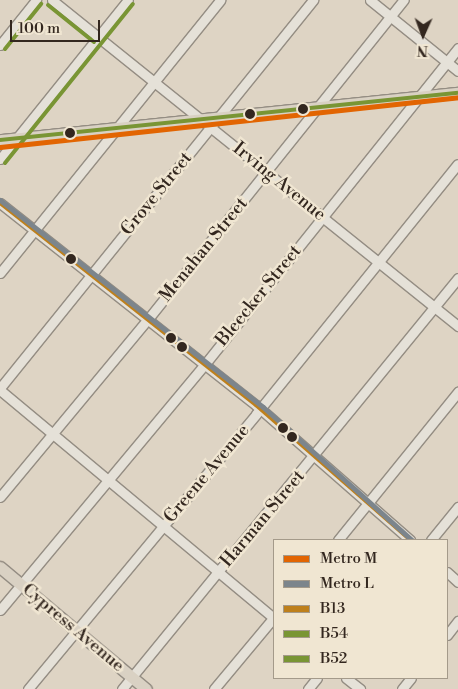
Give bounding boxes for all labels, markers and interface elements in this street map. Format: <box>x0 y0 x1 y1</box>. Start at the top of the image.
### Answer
scale bar <box>12 10 102 42</box>
north arrow <box>398 10 448 60</box>
text: 100 m <box>18 19 60 38</box>
text: N <box>417 41 428 59</box>
unlabelled marker <box>298 104 308 114</box>
unlabelled marker <box>245 109 255 119</box>
unlabelled marker <box>65 128 75 138</box>
street label: Irving Avenue <box>228 138 330 226</box>
street label: Grove Street <box>117 148 197 240</box>
street label: Menahan Street <box>155 193 253 307</box>
street label: Bleecker Street <box>212 241 306 351</box>
unlabelled marker <box>66 254 76 264</box>
unlabelled marker <box>166 333 176 343</box>
unlabelled marker <box>177 342 187 352</box>
street label: Greene Avenue <box>160 420 254 528</box>
unlabelled marker <box>278 423 288 433</box>
unlabelled marker <box>287 432 297 442</box>
street label: Harman Street <box>216 466 310 572</box>
legend <box>273 539 448 679</box>
text: Metro M <box>320 549 377 568</box>
text: Metro L <box>320 574 374 593</box>
street label: Cypress Avenue <box>18 579 128 677</box>
text: B13 <box>320 599 345 618</box>
text: B54 <box>320 624 348 643</box>
text: B52 <box>320 649 347 668</box>

